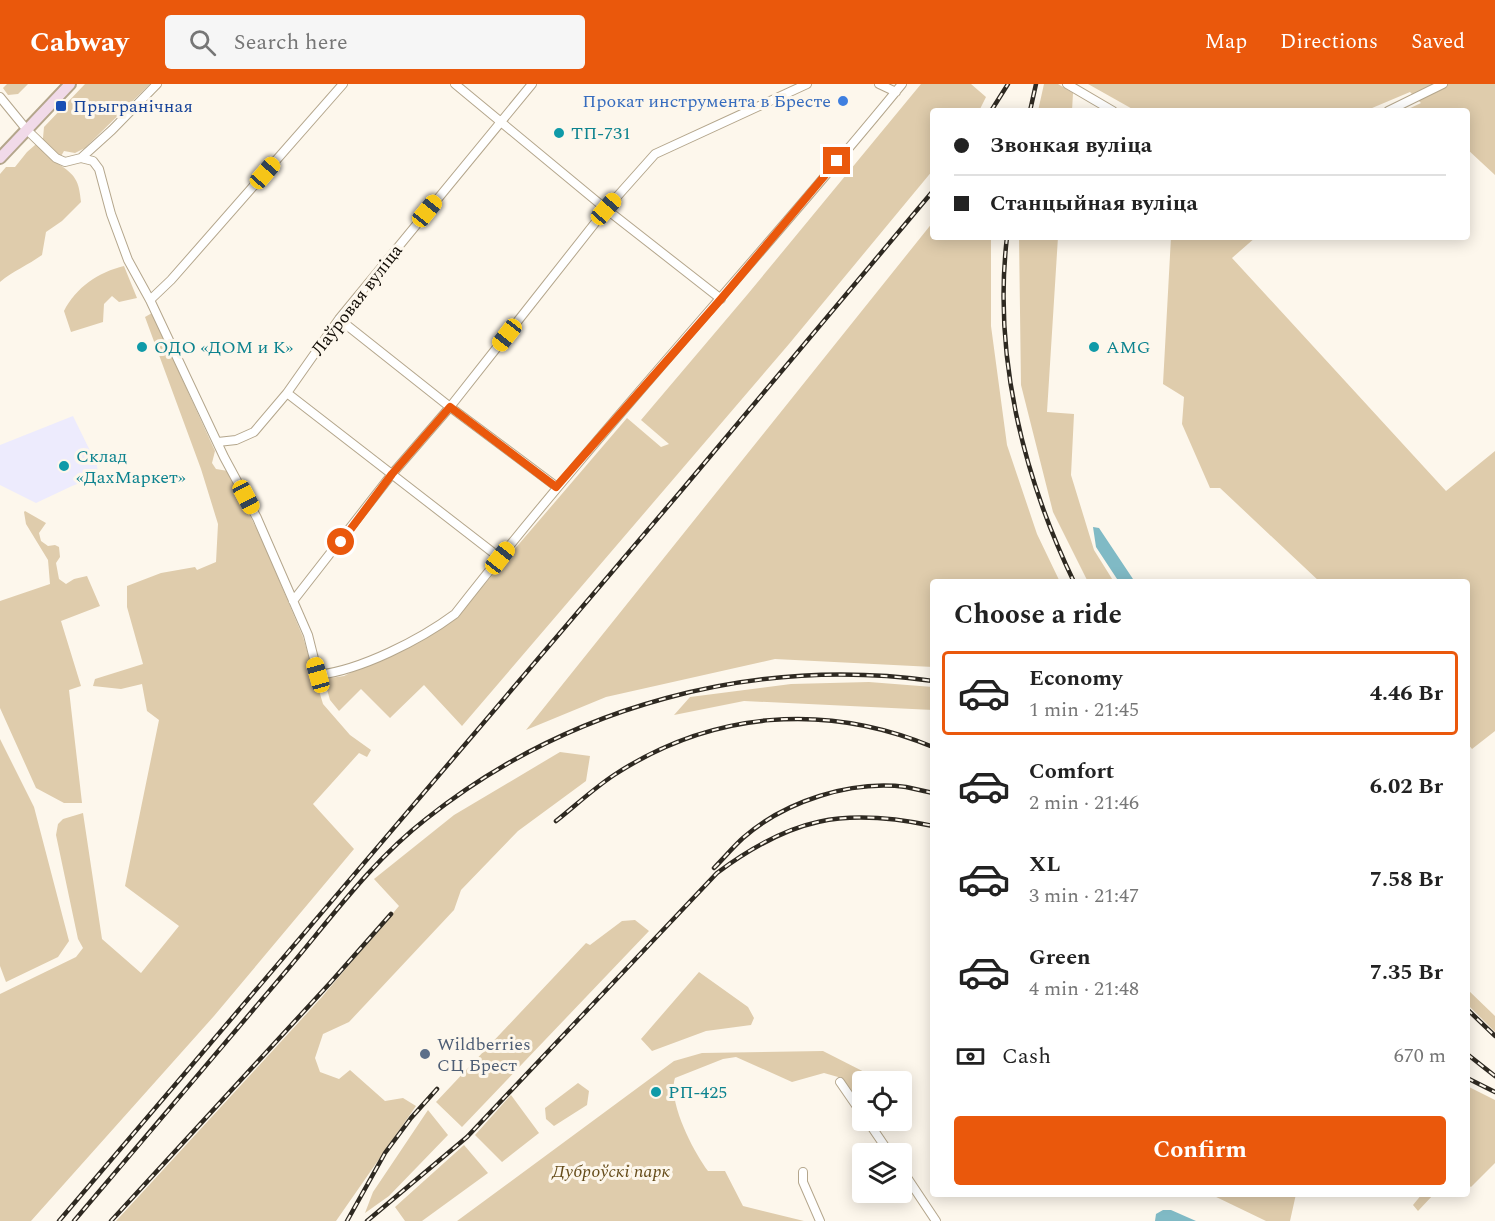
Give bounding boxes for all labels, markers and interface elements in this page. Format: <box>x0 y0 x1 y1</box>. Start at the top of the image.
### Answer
search box <box>165 15 585 69</box>
text: Cabway <box>30 21 129 64</box>
icon: search <box>186 26 219 59</box>
text: Search here <box>234 26 348 59</box>
text: Map <box>1205 26 1247 58</box>
text: Directions <box>1280 26 1378 58</box>
text: Saved <box>1411 26 1465 58</box>
place label: Прокат инструмента в Бресте <box>582 88 831 115</box>
place label: Прыгранічная <box>73 93 193 120</box>
marker: Прокат инструмента в Бресте <box>836 94 850 108</box>
marker: Прыгранічная <box>54 99 68 113</box>
place label: ТП-731 <box>571 120 631 147</box>
marker: ТП-731 <box>552 126 566 140</box>
text: Звонкая вуліца <box>990 129 1152 162</box>
route end <box>823 147 850 174</box>
car <box>246 154 284 192</box>
text: Станцыйная вуліца <box>990 187 1198 220</box>
car <box>587 190 625 228</box>
car <box>409 191 445 231</box>
street label: Лаўровая вуліца <box>305 238 409 362</box>
car <box>489 315 525 355</box>
place label: ОДО «ДОМ и К» <box>154 334 294 361</box>
place label: AMG <box>1106 334 1151 361</box>
marker: ОДО «ДОМ и К» <box>135 340 149 354</box>
marker: AMG <box>1087 340 1101 354</box>
place label: Склад «ДахМаркет» <box>76 443 186 491</box>
marker: Склад «ДахМаркет» <box>57 459 71 473</box>
car <box>230 477 262 517</box>
route start <box>327 528 354 555</box>
car <box>482 538 518 578</box>
text: Choose a ride <box>954 594 1122 636</box>
car <box>304 655 332 695</box>
text: Economy <box>1029 662 1122 695</box>
icon: car <box>957 666 1011 720</box>
text: 4.46 Br <box>1370 677 1443 710</box>
text: 1 min · 21:45 <box>1029 695 1139 725</box>
text: Comfort <box>1029 755 1114 788</box>
icon: car <box>957 759 1011 813</box>
text: 6.02 Br <box>1370 770 1443 803</box>
text: 2 min · 21:46 <box>1029 788 1139 818</box>
text: XL <box>1029 848 1060 881</box>
icon: car <box>957 852 1011 906</box>
text: 7.58 Br <box>1370 863 1443 896</box>
text: 3 min · 21:47 <box>1029 881 1139 911</box>
text: Green <box>1029 941 1091 974</box>
icon: car <box>957 945 1011 999</box>
text: 7.35 Br <box>1370 956 1443 989</box>
text: 4 min · 21:48 <box>1029 974 1139 1004</box>
place label: Wildberries СЦ Брест <box>437 1031 531 1079</box>
icon: cash <box>954 1040 987 1073</box>
text: Cash <box>1002 1040 1051 1073</box>
text: 670 m <box>1394 1041 1446 1071</box>
marker: Wildberries СЦ Брест <box>418 1047 432 1061</box>
map controls <box>852 1071 912 1203</box>
button: locate <box>852 1071 912 1131</box>
place label: РП-425 <box>668 1079 727 1106</box>
marker: РП-425 <box>649 1085 663 1099</box>
button: Confirm <box>954 1116 1446 1185</box>
button: layers <box>852 1143 912 1203</box>
park label: Дуброўскі парк <box>551 1158 671 1185</box>

